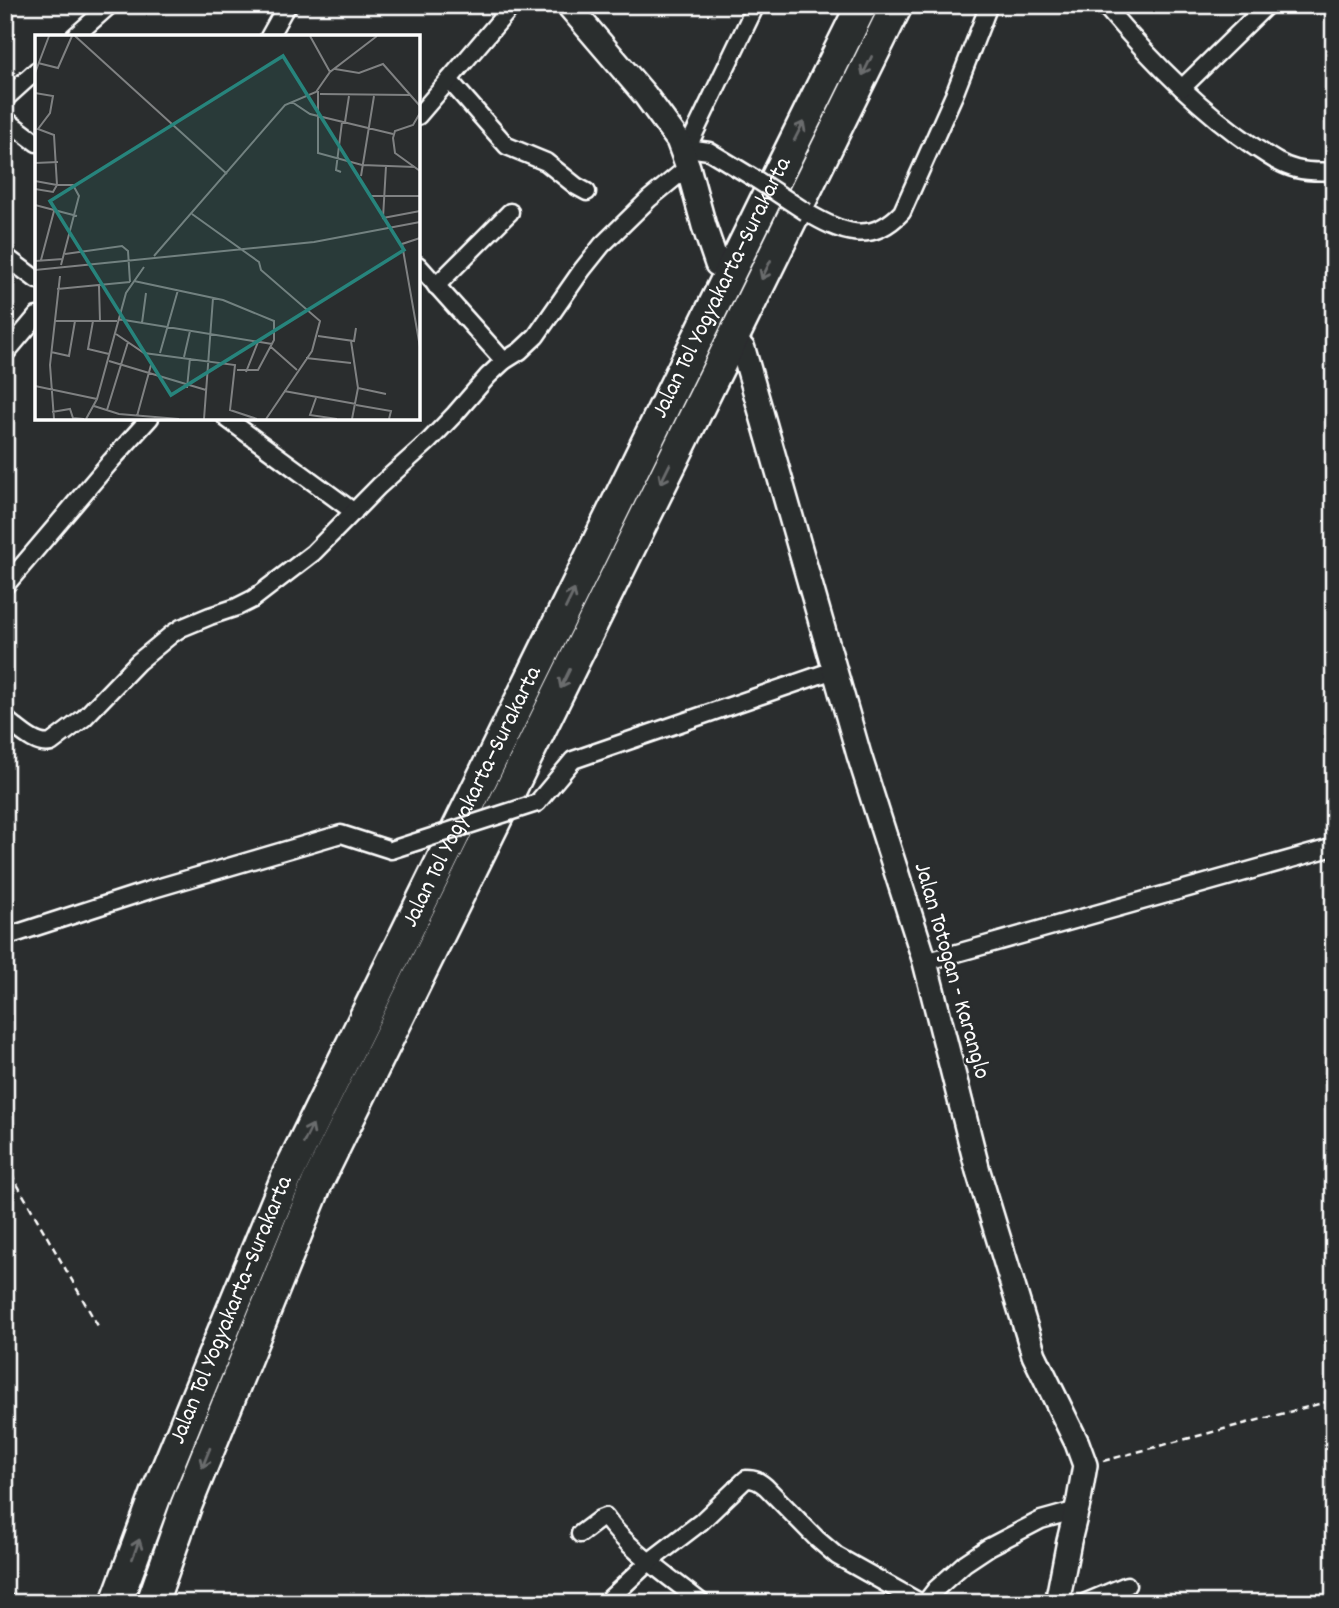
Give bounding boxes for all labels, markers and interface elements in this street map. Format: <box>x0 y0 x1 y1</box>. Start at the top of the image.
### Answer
inset map <box>35 35 420 420</box>
one-way arrow <box>859 55 873 76</box>
one-way arrow <box>793 121 807 142</box>
street label: Jalan Tol Yogyakarta–Surakarta <box>644 151 801 424</box>
one-way arrow <box>758 259 772 280</box>
one-way arrow <box>658 463 672 484</box>
one-way arrow <box>563 589 577 610</box>
street label: Jalan Tol Yogyakarta–Surakarta <box>394 660 552 934</box>
one-way arrow <box>558 668 572 689</box>
street label: Jalan Totogan - Karanglo <box>904 859 998 1083</box>
one-way arrow <box>302 1124 316 1145</box>
street label: Jalan Tol Yogyakarta–Surakarta <box>162 1170 303 1449</box>
one-way arrow <box>198 1447 211 1469</box>
one-way arrow <box>131 1538 144 1560</box>

